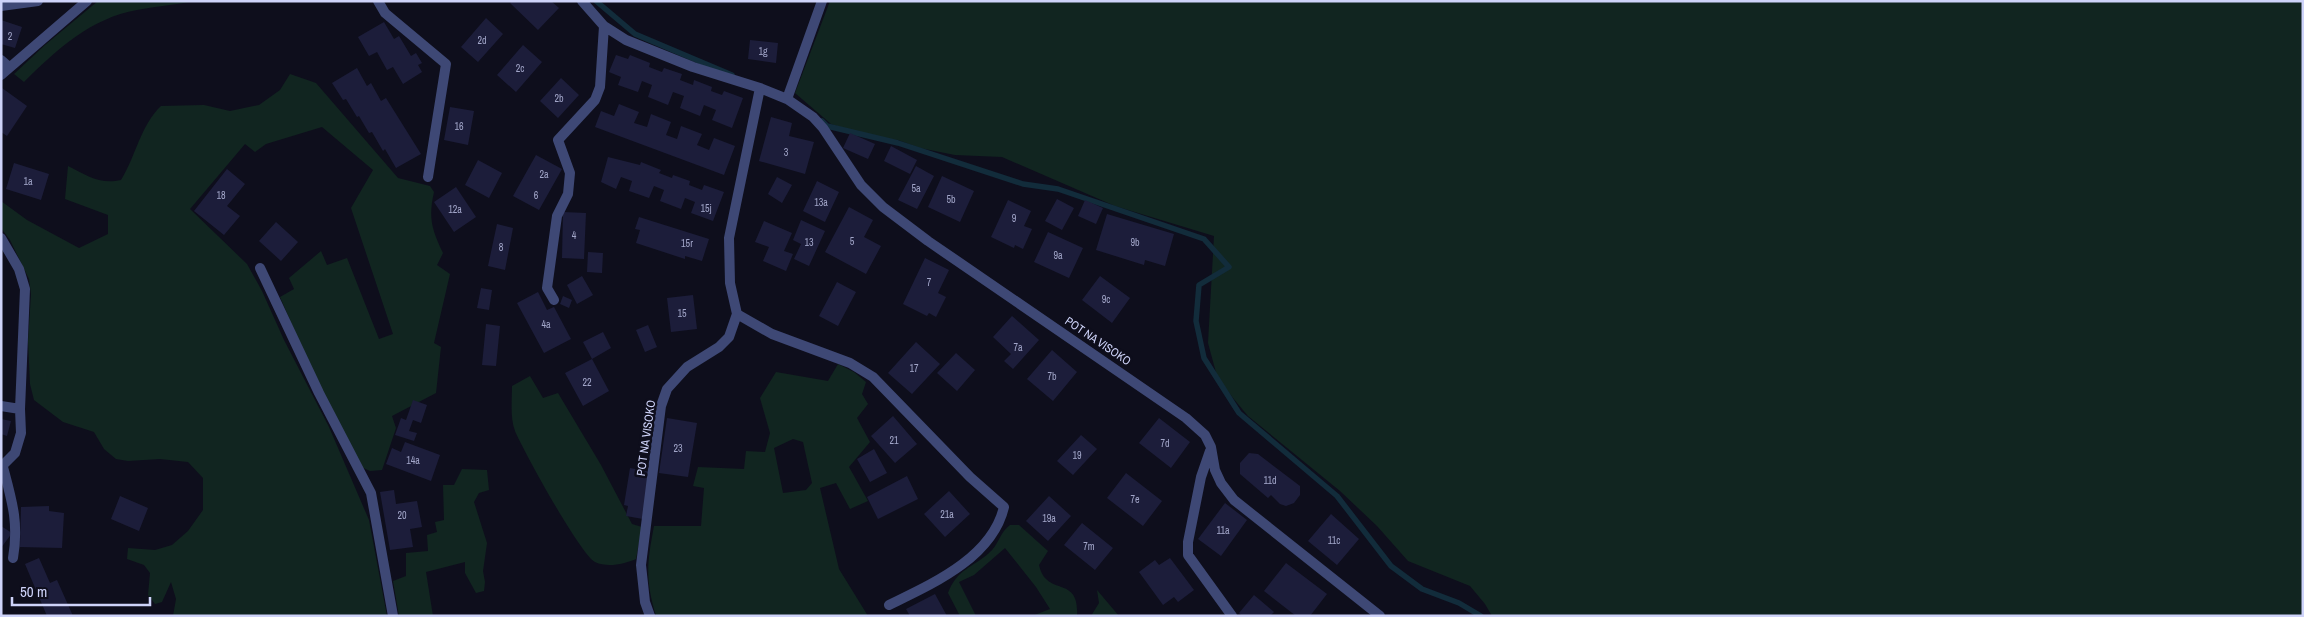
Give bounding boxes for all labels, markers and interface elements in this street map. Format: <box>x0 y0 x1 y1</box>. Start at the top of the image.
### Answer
house number: 2 <box>8 30 13 43</box>
house number: 2d <box>477 34 487 47</box>
house number: 1g <box>758 45 768 58</box>
house number: 2c <box>516 62 524 75</box>
house number: 2b <box>554 92 564 105</box>
house number: 16 <box>454 120 464 133</box>
house number: 3 <box>784 146 789 159</box>
house number: 2a <box>539 168 549 181</box>
house number: 1a <box>23 175 33 188</box>
house number: 5a <box>911 182 921 195</box>
house number: 18 <box>216 189 226 202</box>
house number: 6 <box>534 189 539 202</box>
house number: 5b <box>946 193 956 206</box>
house number: 13a <box>814 196 828 209</box>
house number: 15j <box>701 202 712 215</box>
house number: 12a <box>448 203 462 216</box>
house number: 9 <box>1012 212 1017 225</box>
house number: 4 <box>572 229 577 242</box>
house number: 5 <box>850 235 855 248</box>
house number: 13 <box>804 236 814 249</box>
house number: 9b <box>1130 236 1140 249</box>
house number: 15r <box>681 237 693 250</box>
house number: 8 <box>499 241 504 254</box>
house number: 9a <box>1053 249 1063 262</box>
house number: 7 <box>927 276 932 289</box>
house number: 9c <box>1102 293 1110 306</box>
house number: 15 <box>677 307 687 320</box>
street label: POT NA VISOKO <box>1062 313 1134 369</box>
house number: 4a <box>541 318 551 331</box>
house number: 7a <box>1013 341 1023 354</box>
house number: 17 <box>909 362 919 375</box>
house number: 7b <box>1047 370 1057 383</box>
house number: 22 <box>582 376 592 389</box>
street label: POT NA VISOKO <box>633 399 659 477</box>
house number: 21 <box>889 434 899 447</box>
house number: 7d <box>1160 437 1170 450</box>
house number: 23 <box>673 442 683 455</box>
house number: 19 <box>1072 449 1082 462</box>
house number: 14a <box>406 454 420 467</box>
house number: 11d <box>1263 474 1277 487</box>
house number: 7e <box>1130 493 1140 506</box>
house number: 21a <box>940 508 954 521</box>
house number: 20 <box>397 509 407 522</box>
house number: 19a <box>1042 512 1056 525</box>
house number: 11a <box>1216 524 1230 537</box>
house number: 11c <box>1328 534 1340 547</box>
house number: 7m <box>1083 540 1095 553</box>
scale bar <box>12 574 150 606</box>
text: 50 m <box>20 581 47 602</box>

